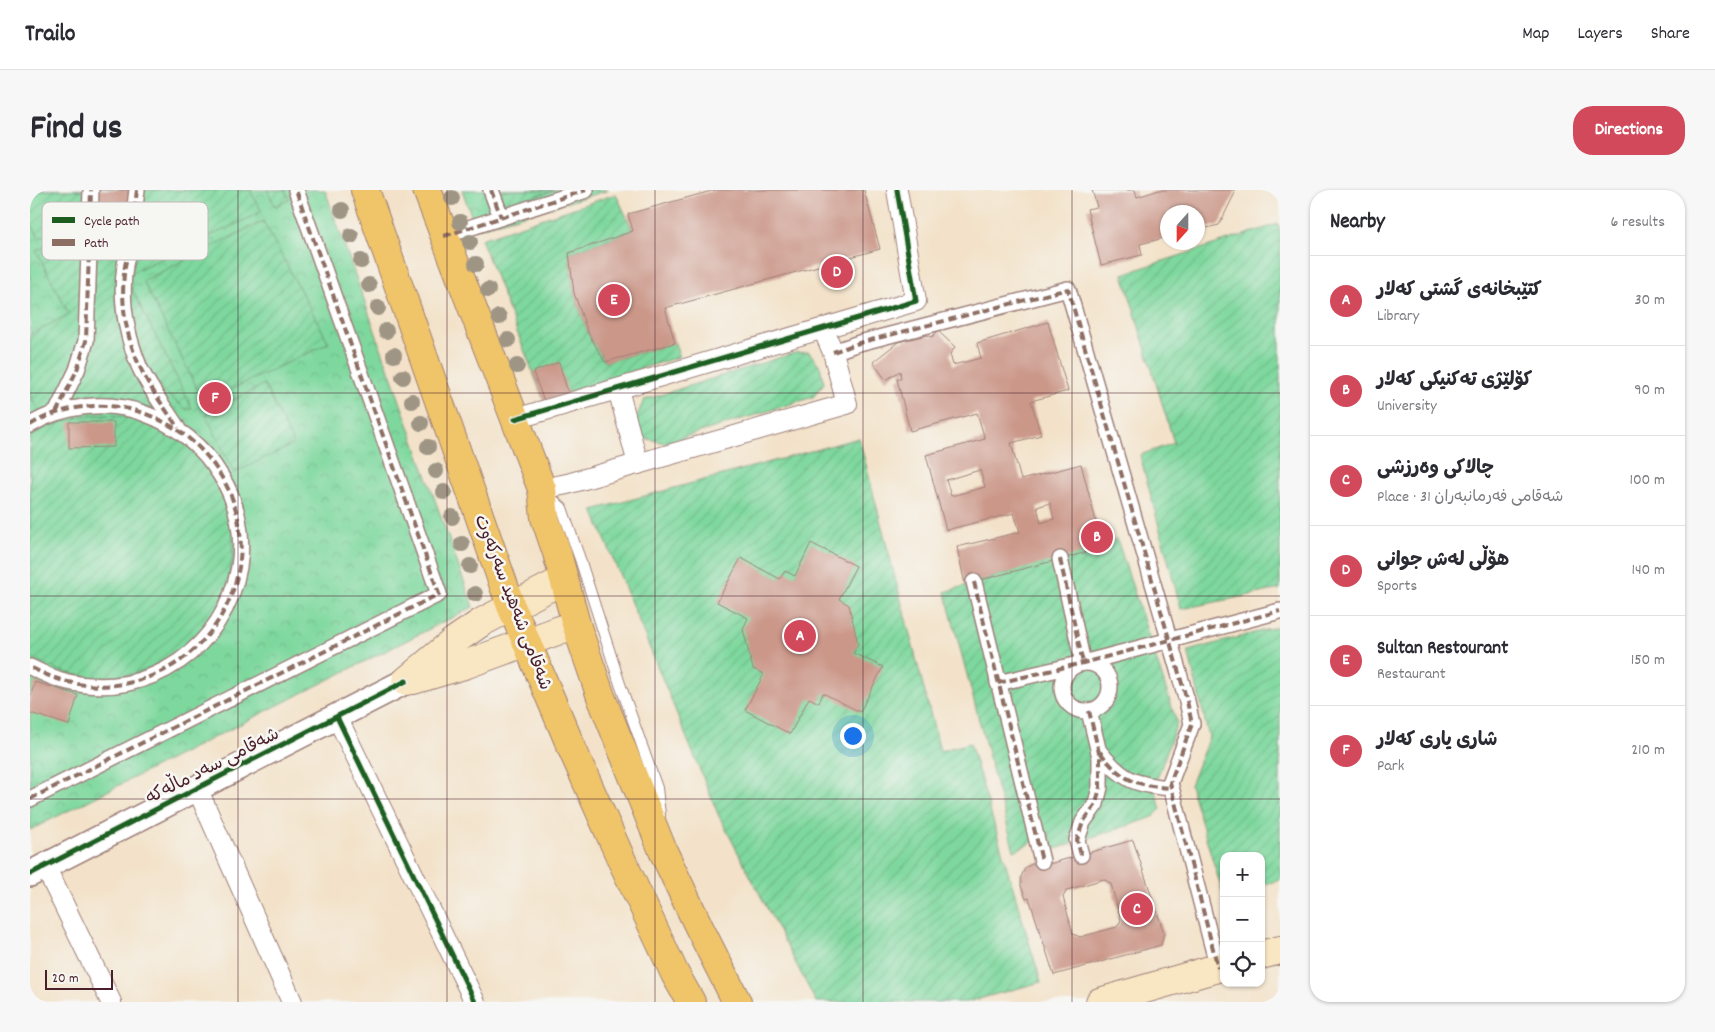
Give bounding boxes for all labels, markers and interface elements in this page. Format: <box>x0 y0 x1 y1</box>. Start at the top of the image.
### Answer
text: Trailo <box>25 18 76 52</box>
text: Map <box>1522 22 1549 47</box>
text: Layers <box>1577 22 1623 47</box>
text: Share <box>1651 22 1690 47</box>
text: Find us <box>30 105 122 155</box>
button: Directions <box>1573 106 1685 155</box>
legend <box>42 202 208 260</box>
north arrow <box>1160 205 1205 250</box>
text: Nearby <box>1330 208 1385 238</box>
text: 6 results <box>1610 211 1665 234</box>
text: Cycle path <box>84 212 140 232</box>
text: Path <box>84 234 109 254</box>
pin: D <box>821 253 853 291</box>
text: کتێبخانەی گشتی کەلار <box>1377 278 1542 305</box>
pin: E <box>598 281 630 319</box>
text: A <box>1342 289 1350 312</box>
text: 30 m <box>1635 289 1665 312</box>
text: Library <box>1377 305 1419 328</box>
text: کۆلێژی تەکنیکی کەلار <box>1377 368 1532 395</box>
pin: F <box>199 379 231 417</box>
text: B <box>1342 379 1350 402</box>
text: 90 m <box>1634 379 1665 402</box>
text: University <box>1377 395 1437 418</box>
text: چالاکی وەرزشی <box>1377 456 1494 483</box>
text: C <box>1342 469 1350 492</box>
text: 100 m <box>1629 469 1665 492</box>
text: Place · شەقامی فەرمانبەران 31 <box>1377 486 1563 509</box>
street label: شەقامی شەهید سەرکەوت <box>467 511 557 694</box>
pin: B <box>1081 518 1113 556</box>
text: هۆڵی لەش جوانی <box>1377 548 1509 575</box>
text: D <box>1342 559 1350 582</box>
text: 140 m <box>1631 559 1665 582</box>
text: Sports <box>1377 575 1417 598</box>
pin: A <box>784 617 816 655</box>
text: Sultan Restourant <box>1377 636 1508 663</box>
text: E <box>1342 649 1350 672</box>
text: 150 m <box>1631 649 1665 672</box>
text: Restaurant <box>1377 663 1446 686</box>
street label: شەقامی سەد ماڵەکە <box>141 720 284 812</box>
your location <box>840 723 866 749</box>
text: شاری یاری کەلار <box>1377 728 1497 755</box>
text: F <box>1342 739 1350 762</box>
text: 210 m <box>1631 739 1665 762</box>
text: Park <box>1377 755 1404 778</box>
map controls <box>1220 852 1265 987</box>
button: + <box>1220 852 1265 897</box>
pin: C <box>1121 890 1153 928</box>
button: − <box>1220 897 1265 942</box>
button: locate <box>1220 942 1265 987</box>
scale bar <box>45 967 112 990</box>
text: 20 m <box>52 969 79 989</box>

